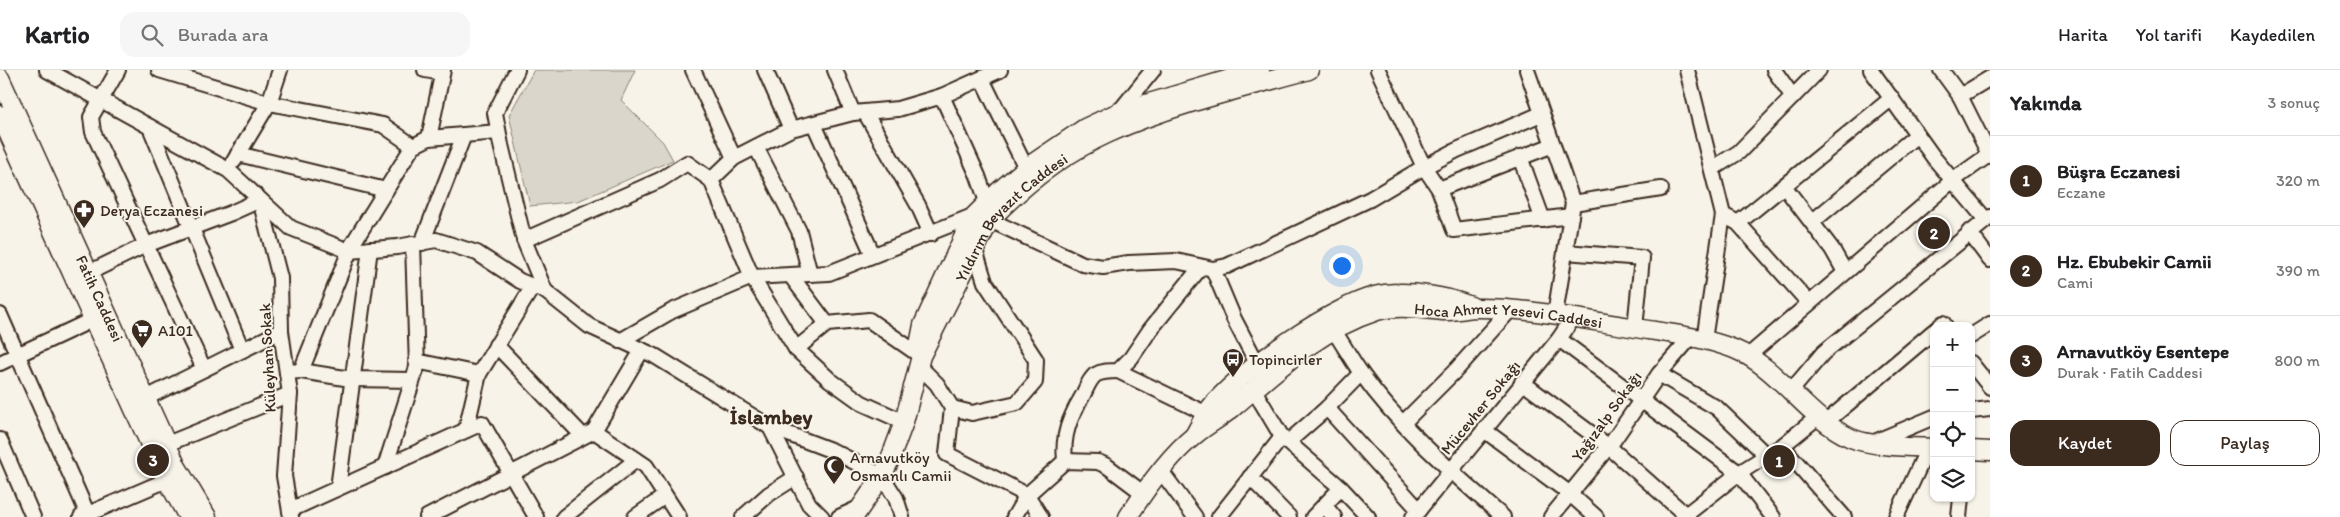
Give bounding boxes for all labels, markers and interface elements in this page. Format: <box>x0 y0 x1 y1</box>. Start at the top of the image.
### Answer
search box <box>120 12 470 57</box>
text: Kartio <box>25 20 90 49</box>
icon: search <box>138 21 166 49</box>
text: Burada ara <box>178 23 268 46</box>
text: Harita <box>2058 24 2108 46</box>
text: Yol tarifi <box>2136 24 2202 46</box>
text: Kaydedilen <box>2230 24 2315 46</box>
text: Yakında <box>2010 90 2082 115</box>
text: 3 sonuç <box>2268 93 2320 112</box>
street label: Yıldırım Beyazıt Caddesi <box>951 149 1071 285</box>
text: Büşra Eczanesi <box>2057 160 2180 183</box>
text: 1 <box>2022 171 2030 190</box>
text: 320 m <box>2276 171 2320 190</box>
text: Eczane <box>2057 183 2106 202</box>
pharmacy icon: Derya Eczanesi <box>72 198 96 229</box>
place label: Derya Eczanesi <box>100 201 203 220</box>
pin: 2 <box>1918 214 1950 252</box>
text: Hz. Ebubekir Camii <box>2057 250 2212 273</box>
street label: Fatih Caddesi <box>72 252 128 345</box>
your location <box>1329 253 1355 279</box>
text: 2 <box>2022 261 2030 280</box>
text: 390 m <box>2276 261 2320 280</box>
text: Cami <box>2057 273 2093 292</box>
street label: Hoca Ahmet Yesevi Caddesi <box>1414 299 1604 332</box>
street label: Küleyhan Sokak <box>255 302 280 413</box>
supermarket icon: A101 <box>130 318 154 349</box>
place label: A101 <box>158 321 194 340</box>
map controls <box>1930 322 1975 502</box>
button: + <box>1930 322 1975 367</box>
text: Arnavutköy Esentepe <box>2057 340 2229 363</box>
bus stop icon: Topincirler <box>1221 347 1245 378</box>
place label: Topincirler <box>1249 350 1323 369</box>
text: 3 <box>2022 351 2030 370</box>
text: 800 m <box>2274 351 2320 370</box>
street label: Mücevher Sokağı <box>1437 356 1524 458</box>
text: Durak · Fatih Caddesi <box>2057 363 2203 382</box>
street label: Yağızalp Sokağı <box>1567 367 1646 465</box>
button: − <box>1930 367 1975 412</box>
district label: İslambey <box>730 404 812 430</box>
button: locate <box>1930 412 1975 457</box>
button: Kaydet <box>2010 420 2160 466</box>
button: Paylaş <box>2170 420 2320 466</box>
pin: 3 <box>137 441 169 479</box>
pin: 1 <box>1763 442 1795 480</box>
place label: Arnavutköy Osmanlı Camii <box>850 448 951 485</box>
mosque icon: Arnavutköy Osmanlı Camii <box>822 454 846 485</box>
button: layers <box>1930 457 1975 502</box>

